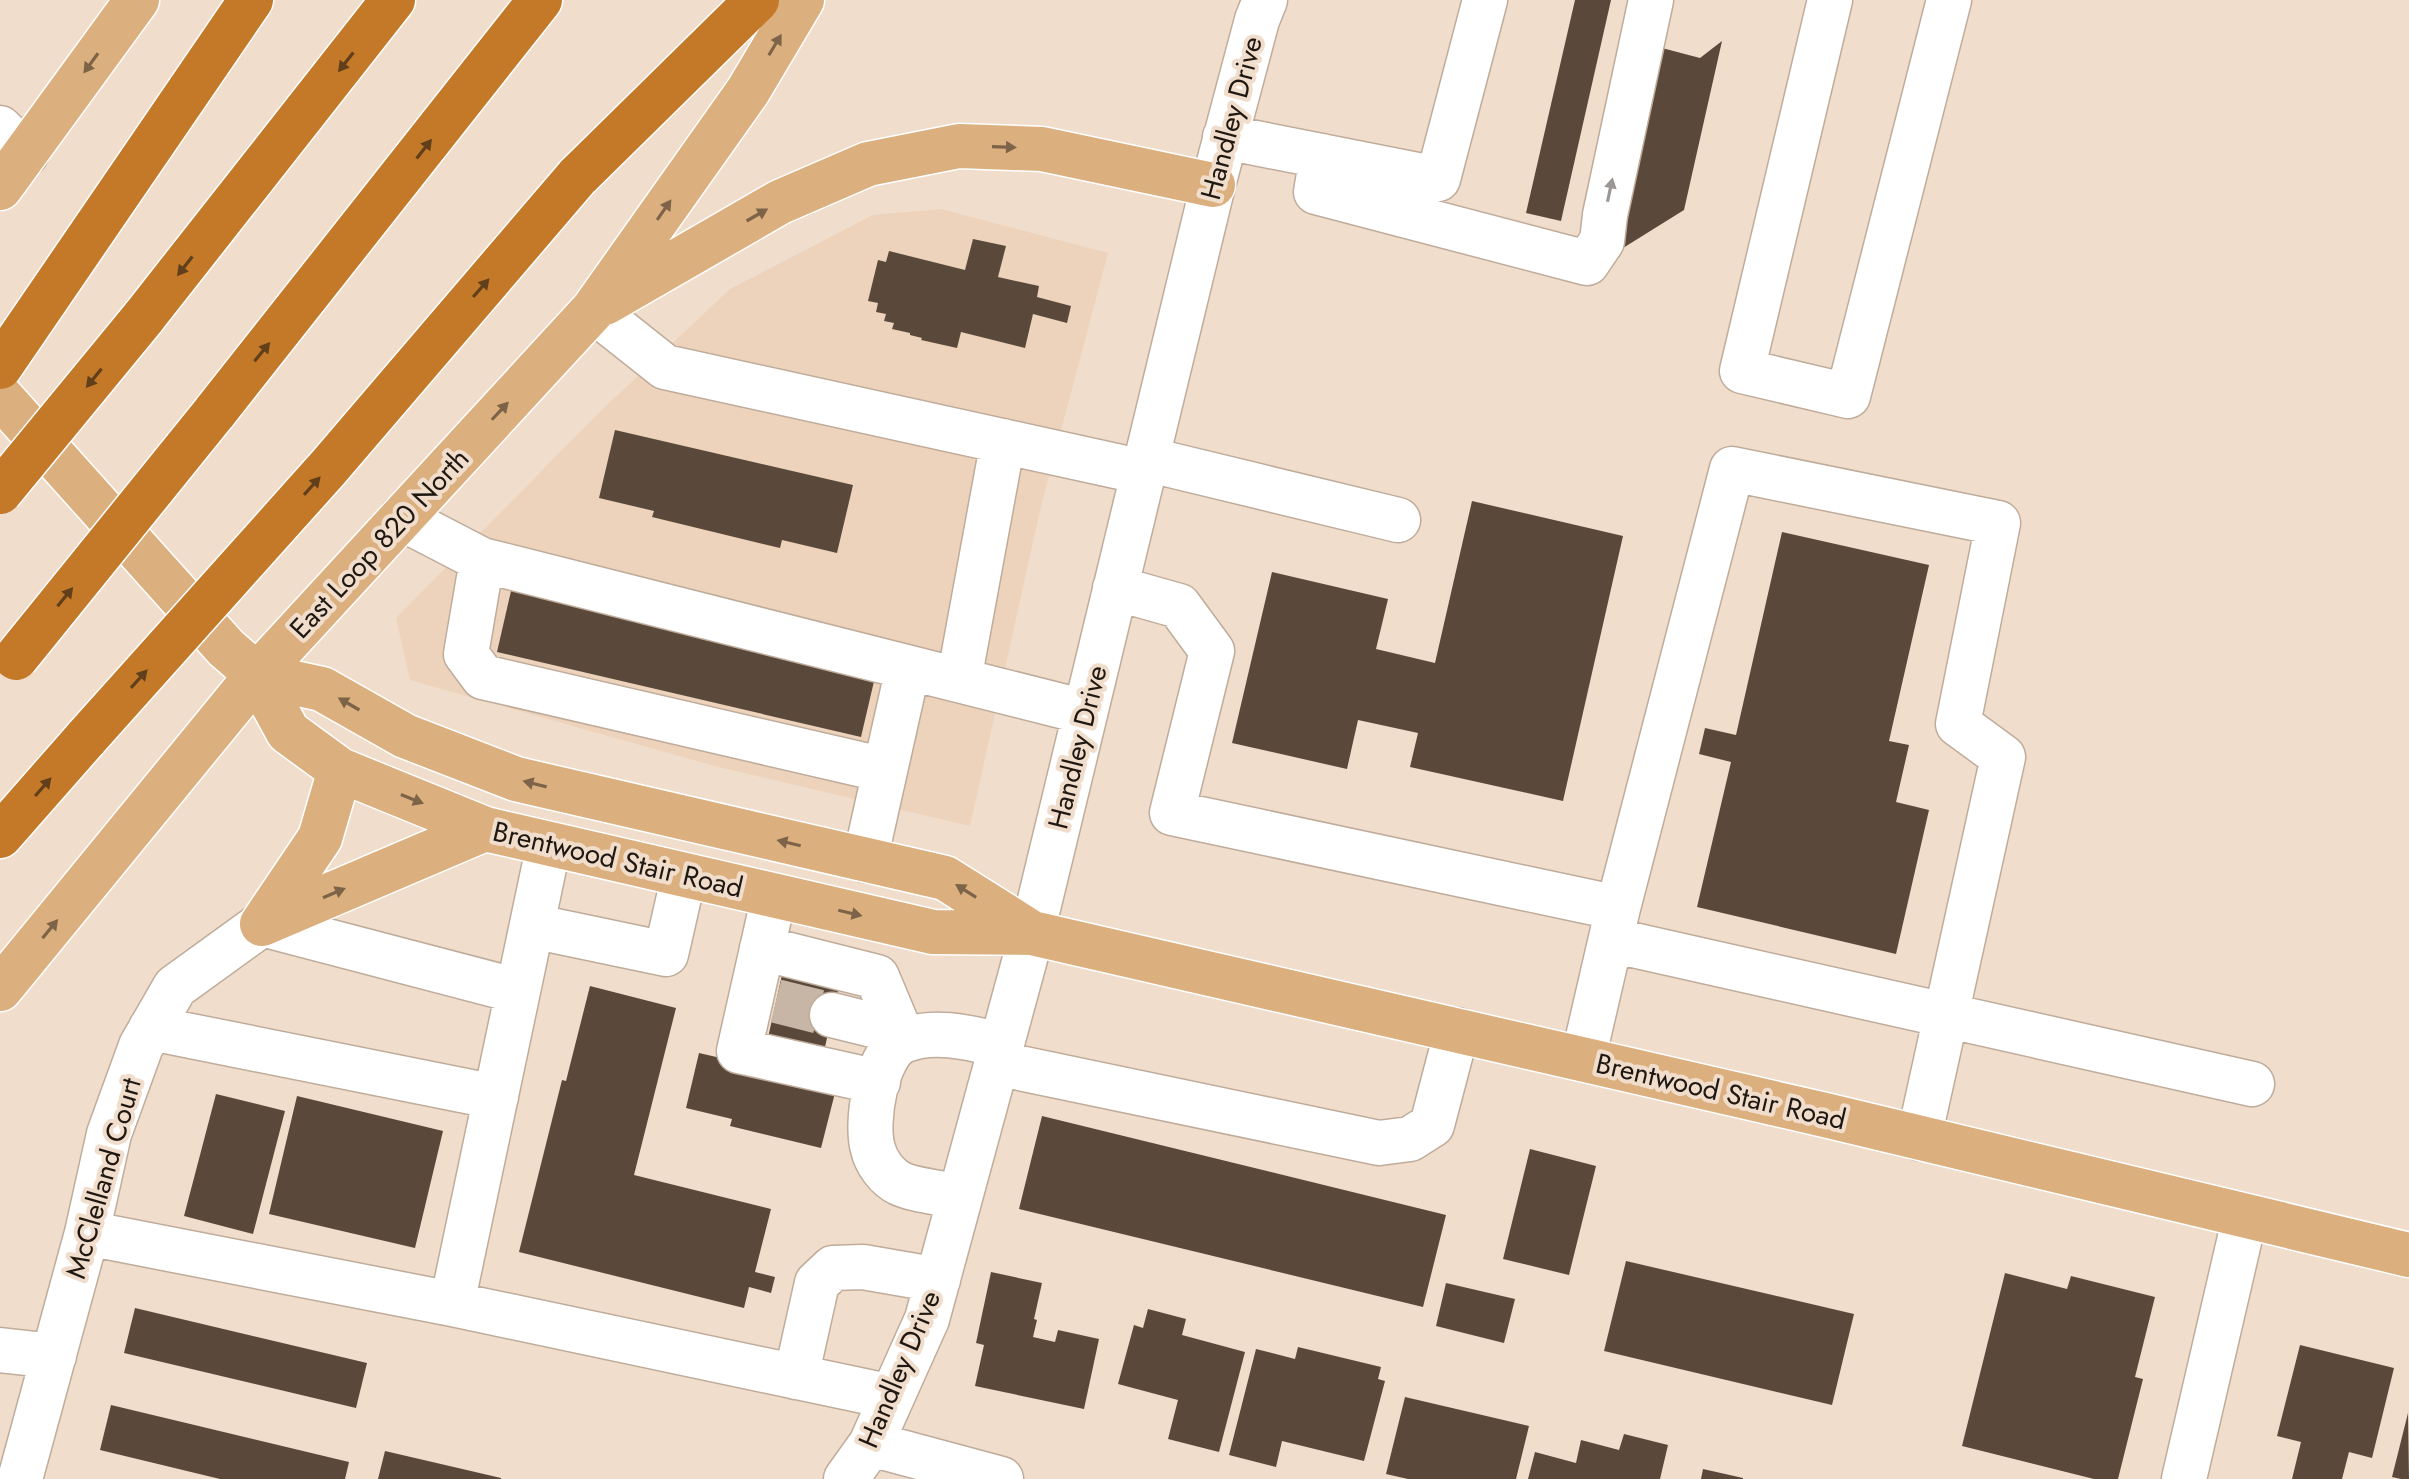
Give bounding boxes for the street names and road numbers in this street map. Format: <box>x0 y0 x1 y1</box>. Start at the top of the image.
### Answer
street label: Handley Drive <box>1190 32 1273 204</box>
street label: East Loop 820 North <box>280 439 479 648</box>
street label: Handley Drive <box>1037 661 1118 833</box>
street label: Brentwood Stair Road <box>489 811 747 908</box>
street label: Brentwood Stair Road <box>1592 1043 1850 1140</box>
street label: McClelland Court <box>55 1073 152 1283</box>
street label: Handley Drive <box>848 1284 951 1454</box>

